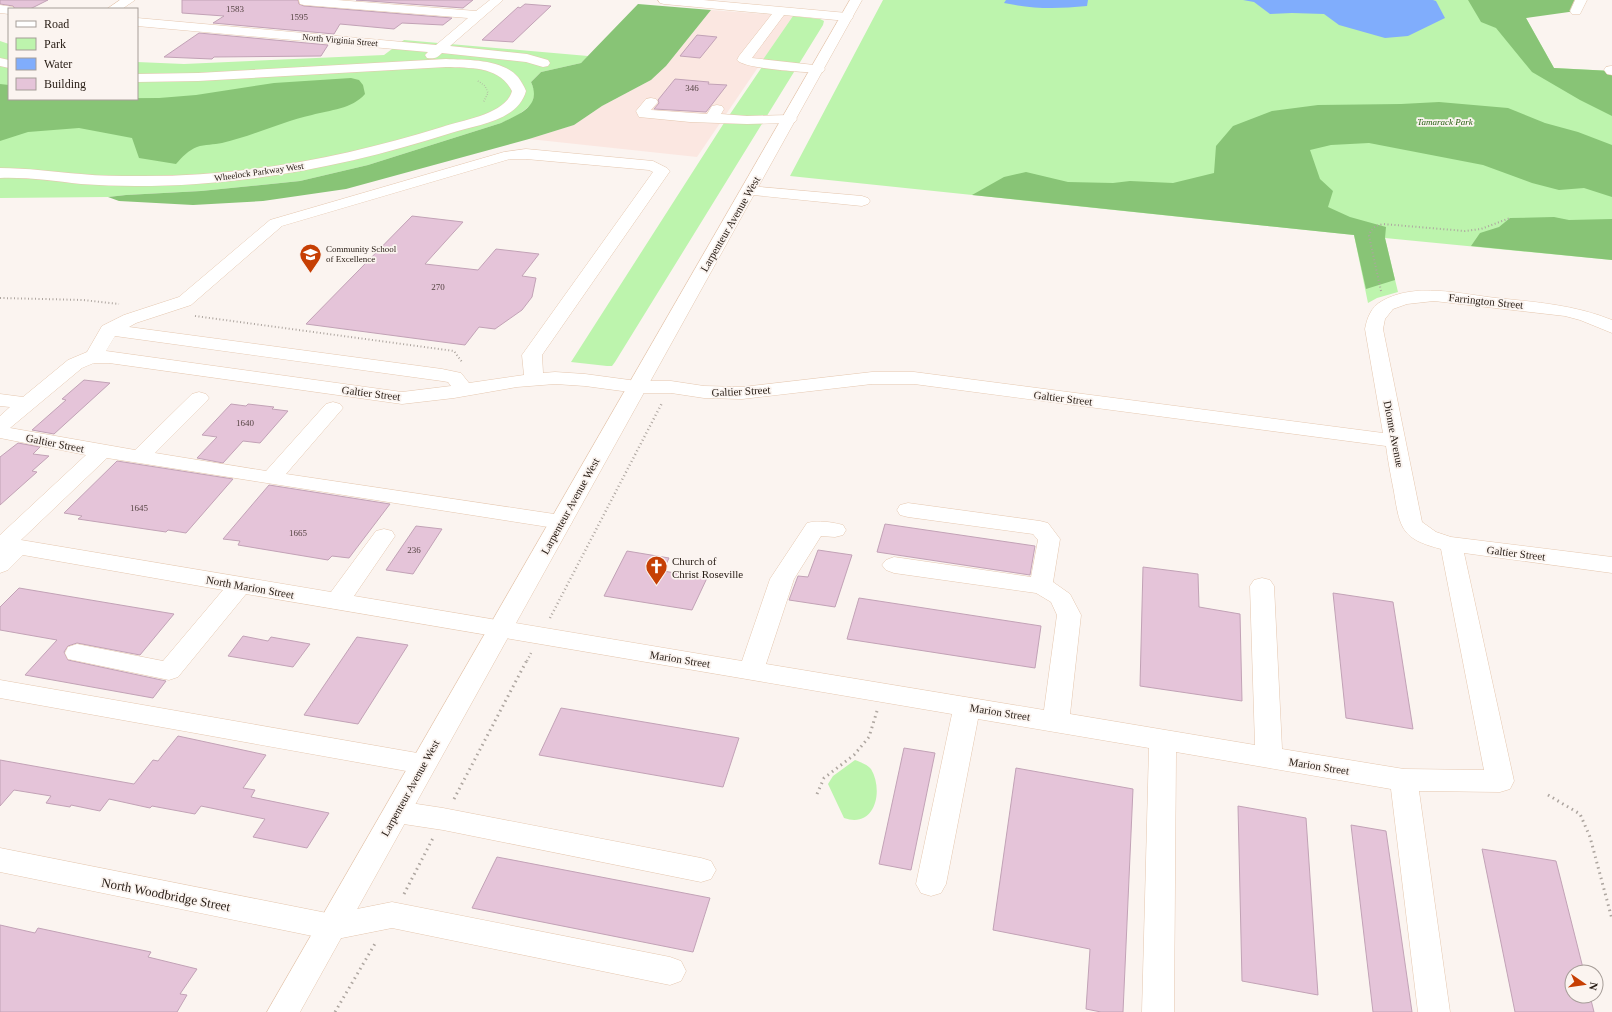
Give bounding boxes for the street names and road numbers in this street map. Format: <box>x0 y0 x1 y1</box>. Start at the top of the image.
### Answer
street label: North Virginia Street <box>302 32 379 48</box>
street label: Wheelock Parkway West <box>214 161 305 183</box>
street label: Larpenteur Avenue West <box>698 174 762 274</box>
street label: Farrington Street <box>1448 291 1524 311</box>
street label: Galtier Street <box>341 383 401 403</box>
street label: Galtier Street <box>711 383 771 399</box>
street label: Galtier Street <box>1033 388 1093 408</box>
street label: Dionne Avenue <box>1382 400 1406 469</box>
street label: Galtier Street <box>25 431 85 455</box>
street label: Larpenteur Avenue West <box>539 456 601 556</box>
street label: Galtier Street <box>1486 543 1546 563</box>
street label: North Marion Street <box>205 573 295 601</box>
street label: Marion Street <box>649 648 711 670</box>
street label: Marion Street <box>969 701 1031 723</box>
street label: Larpenteur Avenue West <box>379 738 441 838</box>
street label: Marion Street <box>1288 755 1350 777</box>
street label: North Woodbridge Street <box>100 875 232 914</box>

